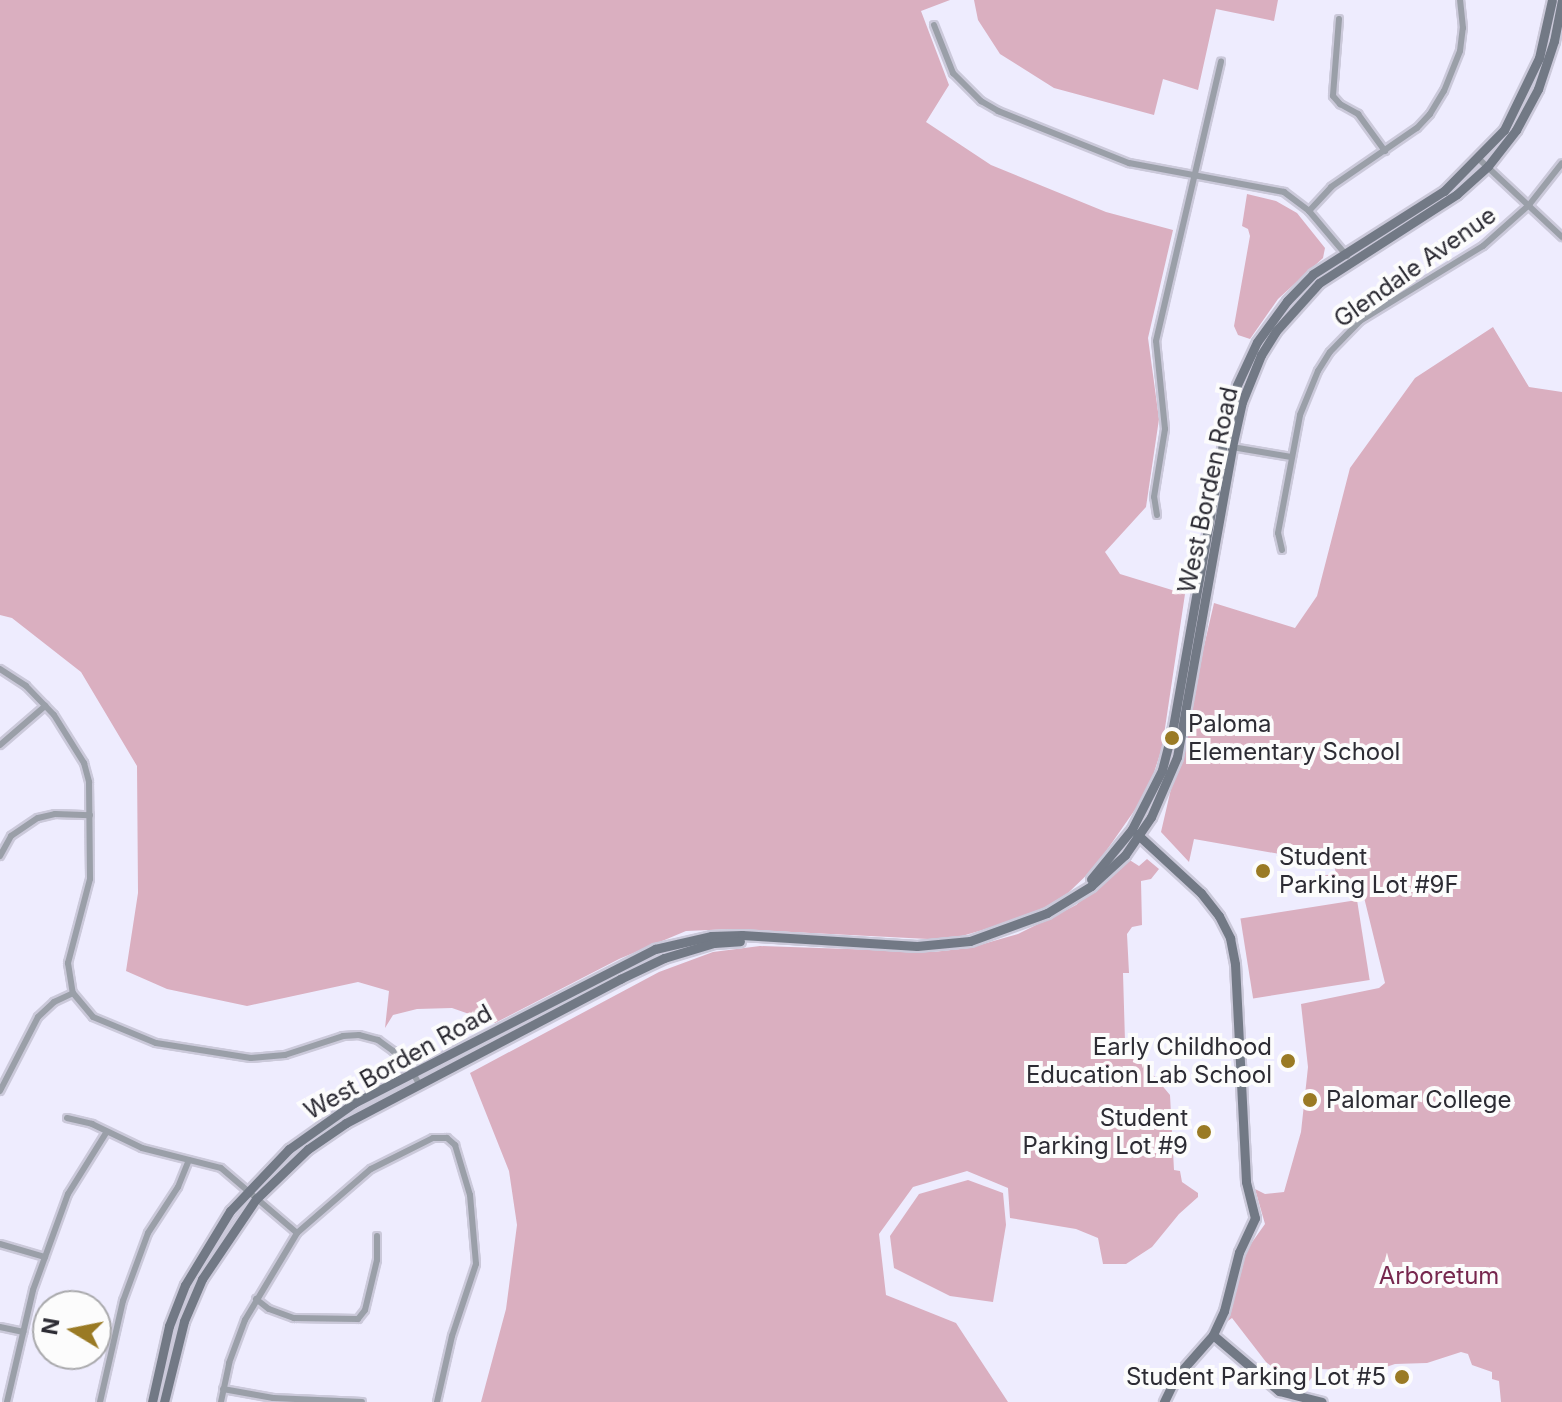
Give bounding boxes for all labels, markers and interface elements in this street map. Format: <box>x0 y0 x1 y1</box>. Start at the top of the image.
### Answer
street label: Glendale Avenue <box>1329 200 1501 334</box>
street label: West Borden Road <box>1172 384 1244 596</box>
place label: Paloma Elementary School <box>1188 710 1400 766</box>
marker: Paloma Elementary School <box>1163 729 1181 747</box>
place label: Student Parking Lot #9F <box>1279 843 1459 899</box>
marker: Student Parking Lot #9F <box>1254 862 1272 880</box>
street label: West Borden Road <box>299 999 497 1125</box>
place label: Early Childhood Education Lab School <box>1026 1033 1272 1089</box>
marker: Early Childhood Education Lab School <box>1279 1052 1297 1070</box>
place label: Palomar College <box>1326 1086 1512 1114</box>
marker: Palomar College <box>1301 1091 1319 1109</box>
place label: Student Parking Lot #9 <box>1023 1104 1188 1160</box>
marker: Student Parking Lot #9 <box>1195 1123 1213 1141</box>
park label: Arboretum <box>1379 1262 1499 1290</box>
north arrow <box>32 1290 112 1370</box>
text: N <box>36 1316 65 1337</box>
place label: Student Parking Lot #5 <box>1126 1363 1386 1391</box>
marker: Student Parking Lot #5 <box>1393 1368 1411 1386</box>

